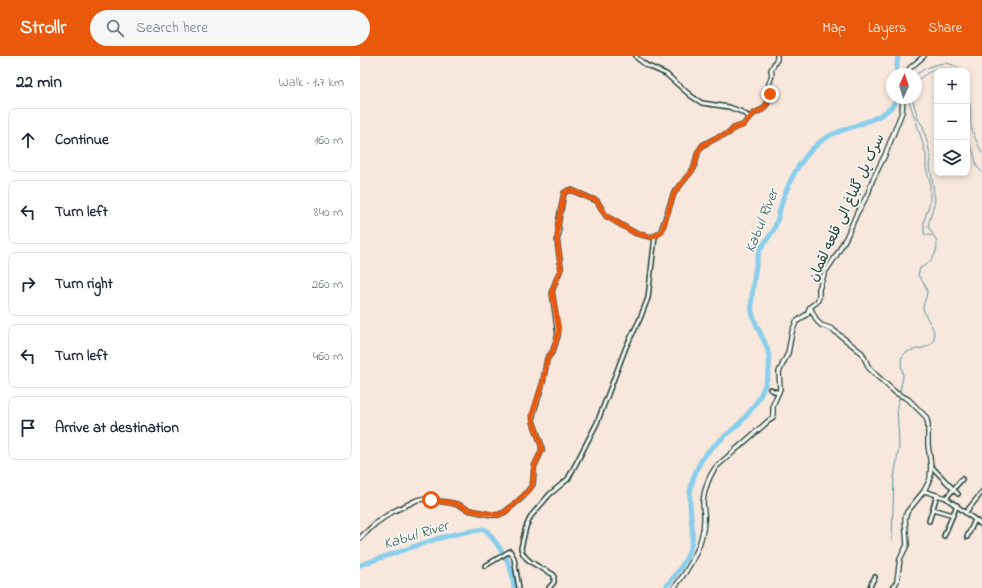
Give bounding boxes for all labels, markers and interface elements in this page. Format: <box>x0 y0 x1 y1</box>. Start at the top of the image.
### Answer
search box <box>90 10 370 46</box>
text: Strollr <box>20 15 66 42</box>
icon: search <box>104 17 126 39</box>
text: Search here <box>136 17 208 39</box>
text: Map <box>822 18 846 39</box>
text: Layers <box>868 18 906 39</box>
text: Share <box>928 18 962 39</box>
north arrow <box>886 68 922 104</box>
map controls <box>934 68 970 176</box>
button: + <box>934 68 970 104</box>
text: 22 min <box>16 70 62 95</box>
text: Walk · 1.7 km <box>279 73 344 92</box>
route end <box>761 85 779 103</box>
button: − <box>934 104 970 140</box>
icon: ahead <box>17 129 39 151</box>
text: Continue <box>55 129 109 151</box>
text: 160 m <box>314 131 343 150</box>
street label: سرک پل گلباغ الی قلعه لقمان <box>803 131 891 285</box>
button: layers <box>934 140 970 176</box>
water label: Kabul River <box>739 184 786 256</box>
icon: left <box>17 201 39 223</box>
text: Turn left <box>55 201 108 223</box>
text: 840 m <box>314 203 343 222</box>
icon: right <box>17 273 39 295</box>
text: Turn right <box>55 273 113 295</box>
text: 260 m <box>312 275 343 294</box>
icon: left <box>17 345 39 367</box>
text: Turn left <box>55 345 108 367</box>
text: 460 m <box>313 347 343 366</box>
icon: arrive <box>17 417 39 439</box>
text: Arrive at destination <box>55 417 179 439</box>
route start <box>422 491 440 509</box>
water label: Kabul River <box>381 514 453 555</box>

